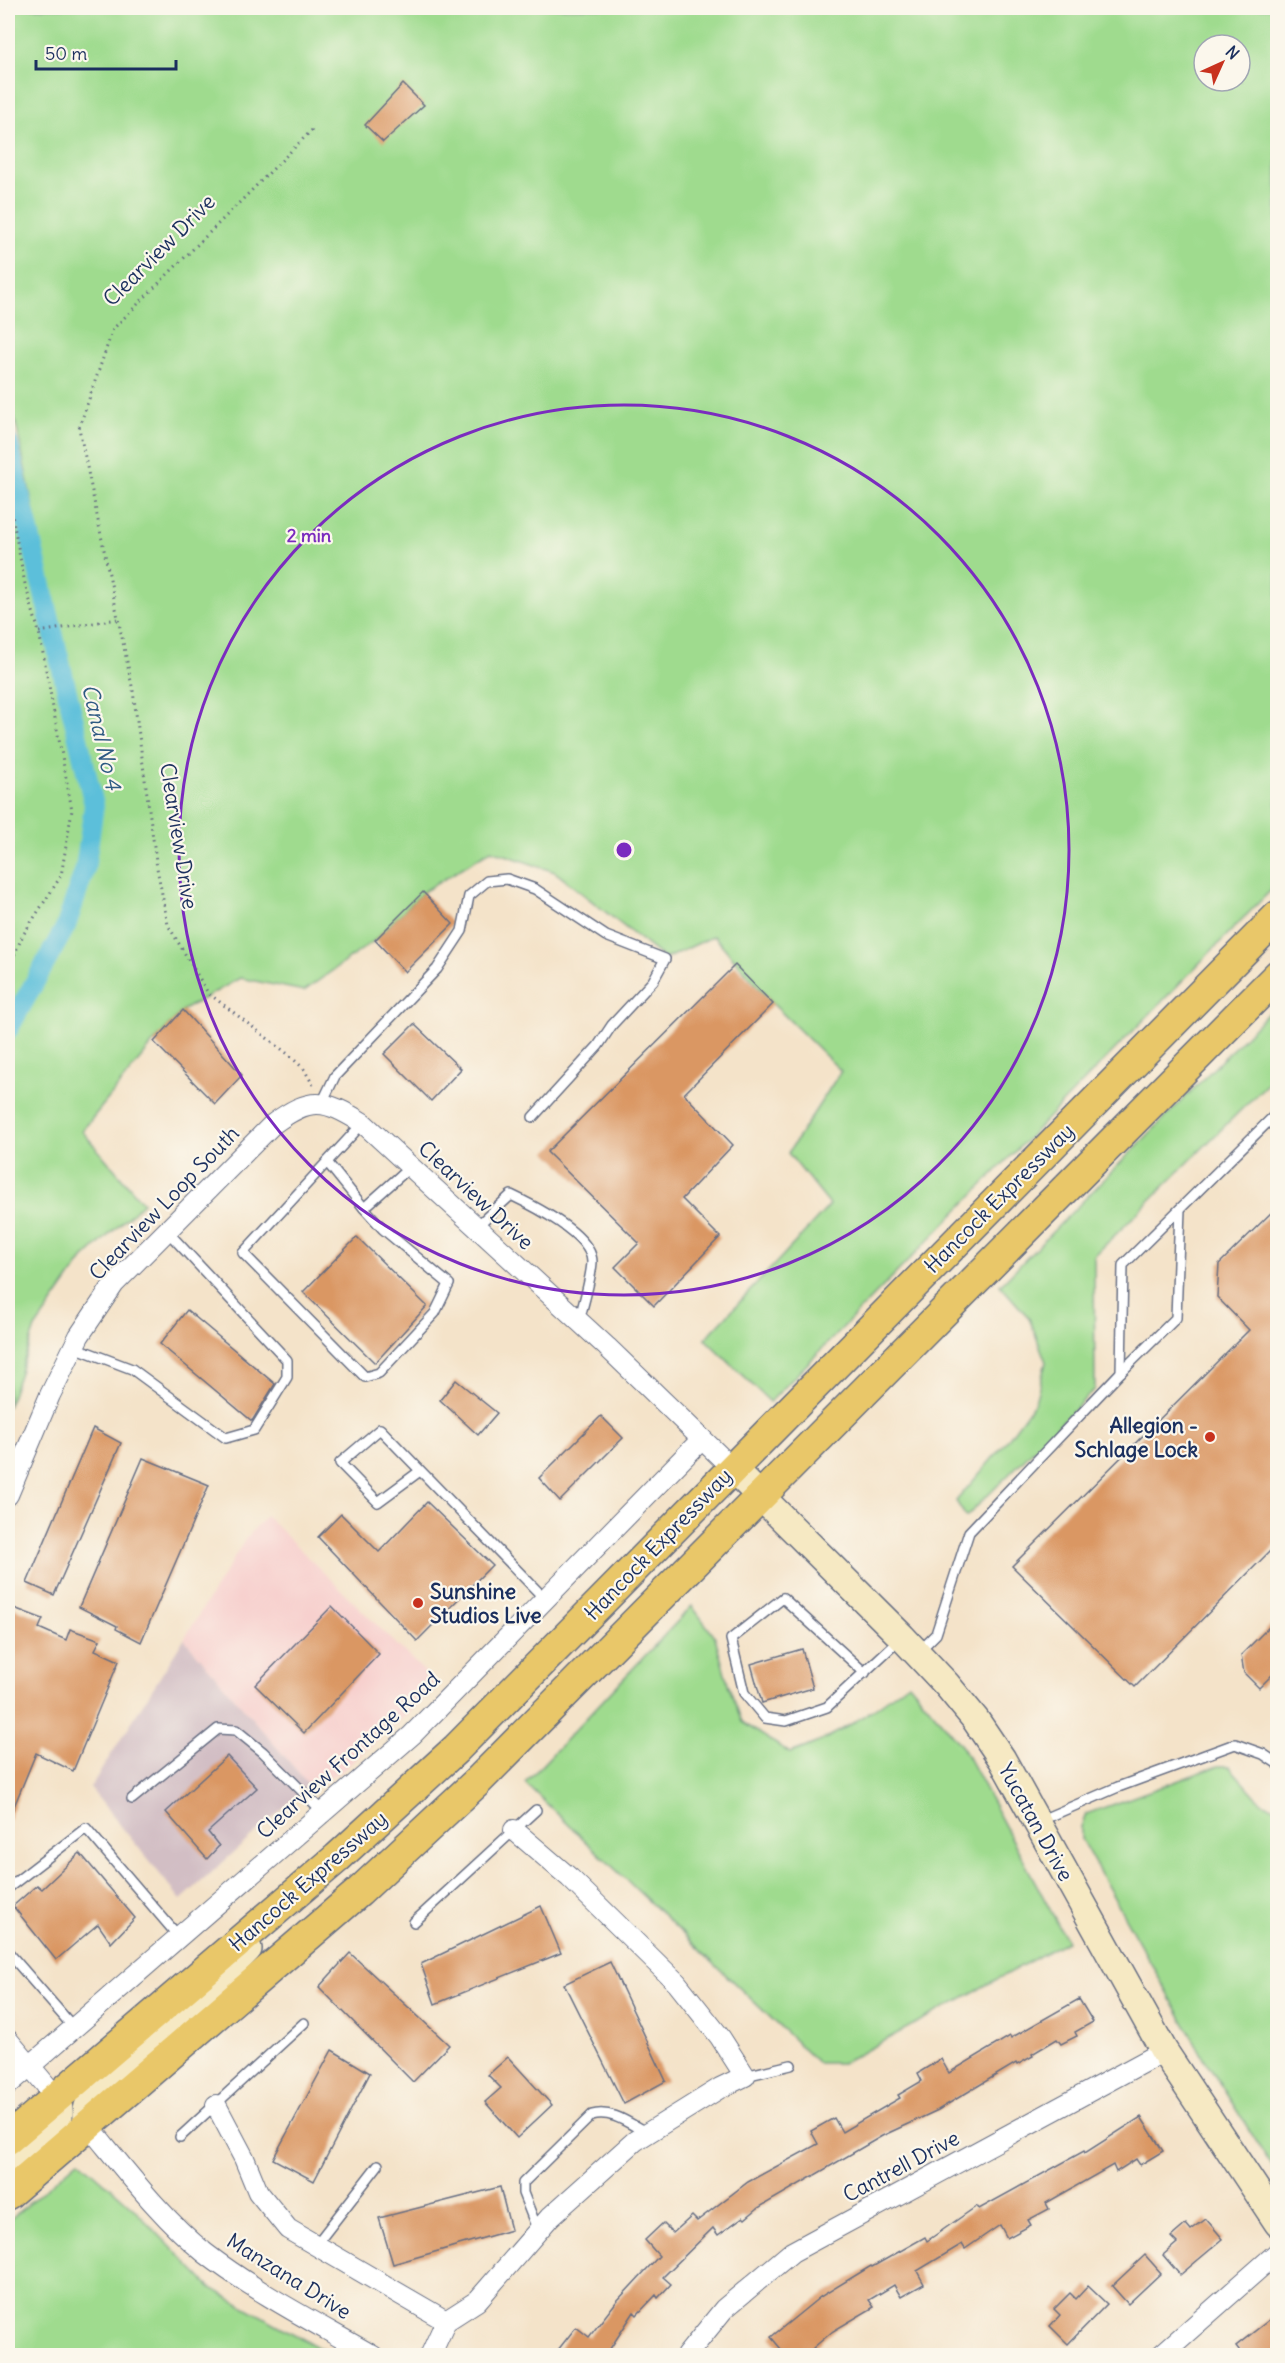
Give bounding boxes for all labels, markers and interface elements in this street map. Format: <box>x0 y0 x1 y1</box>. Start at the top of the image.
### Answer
scale bar <box>36 33 176 71</box>
north arrow <box>1192 33 1252 93</box>
text: N <box>1222 41 1244 63</box>
text: 50 m <box>45 42 87 65</box>
street label: Clearview Drive <box>97 188 221 312</box>
text: 2 min <box>287 524 332 547</box>
water label: Canal No 4 <box>76 681 128 794</box>
street label: Clearview Drive <box>154 761 204 911</box>
centre of rings <box>614 840 634 860</box>
street label: Hancock Expressway <box>918 1117 1080 1279</box>
street label: Clearview Loop South <box>83 1120 245 1286</box>
street label: Clearview Drive <box>413 1135 539 1255</box>
place label: Allegion - Schlage Lock <box>1074 1412 1198 1463</box>
marker: Allegion - Schlage Lock <box>1203 1430 1217 1444</box>
street label: Hancock Expressway <box>578 1462 738 1626</box>
place label: Sunshine Studios Live <box>430 1578 542 1629</box>
marker: Sunshine Studios Live <box>411 1596 425 1610</box>
street label: Clearview Frontage Road <box>251 1665 445 1845</box>
street label: Yucatan Drive <box>992 1758 1080 1886</box>
street label: Hancock Expressway <box>223 1805 393 1957</box>
street label: Cantrell Drive <box>838 2124 964 2208</box>
street label: Manzana Drive <box>222 2227 356 2325</box>

